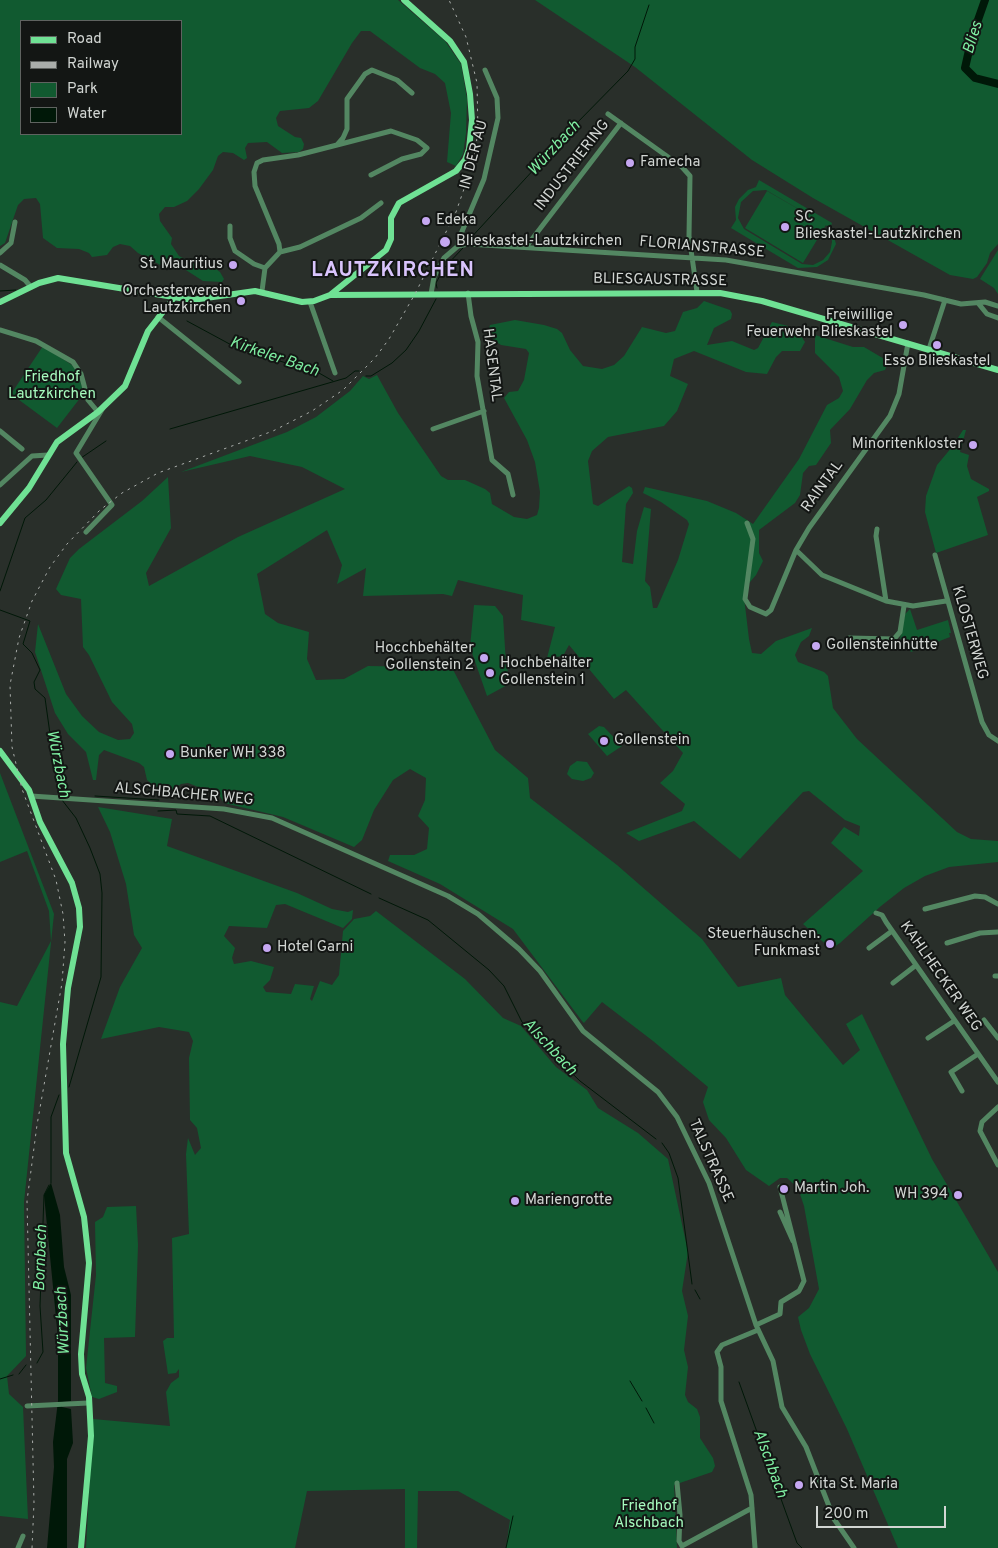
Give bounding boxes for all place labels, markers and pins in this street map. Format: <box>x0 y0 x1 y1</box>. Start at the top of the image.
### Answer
place label: Famecha <box>640 154 700 172</box>
marker: Famecha <box>624 157 636 169</box>
place label: SC Blieskastel-Lautzkirchen <box>795 209 961 244</box>
place label: Edeka <box>436 212 476 230</box>
marker: Edeka <box>420 215 432 227</box>
marker: SC Blieskastel-Lautzkirchen <box>779 221 791 233</box>
place label: Blieskastel-Lautzkirchen <box>456 233 622 251</box>
marker: Blieskastel-Lautzkirchen <box>438 235 452 249</box>
place label: St. Mauritius <box>140 256 223 274</box>
marker: St. Mauritius <box>227 259 239 271</box>
place label: Orchesterverein Lautzkirchen <box>122 283 231 318</box>
marker: Orchesterverein Lautzkirchen <box>235 295 247 307</box>
place label: Freiwillige Feuerwehr Blieskastel <box>746 307 893 342</box>
marker: Freiwillige Feuerwehr Blieskastel <box>897 319 909 331</box>
marker: Esso Blieskastel <box>931 339 943 351</box>
place label: Esso Blieskastel <box>884 353 990 371</box>
place label: Minoritenkloster <box>852 436 963 454</box>
marker: Minoritenkloster <box>967 439 979 451</box>
place label: Gollensteinhütte <box>826 637 938 655</box>
place label: Hocchbehälter Gollenstein 2 <box>375 640 474 675</box>
marker: Gollensteinhütte <box>810 640 822 652</box>
marker: Hocchbehälter Gollenstein 2 <box>478 652 490 664</box>
place label: Hochbehälter Gollenstein 1 <box>500 655 592 690</box>
marker: Hochbehälter Gollenstein 1 <box>484 667 496 679</box>
place label: Gollenstein <box>614 732 690 750</box>
marker: Gollenstein <box>598 735 610 747</box>
place label: Bunker WH 338 <box>180 745 286 763</box>
marker: Bunker WH 338 <box>164 748 176 760</box>
place label: Steuerhäuschen. Funkmast <box>707 926 820 961</box>
marker: Steuerhäuschen. Funkmast <box>824 938 836 950</box>
place label: Hotel Garni <box>277 939 353 957</box>
marker: Hotel Garni <box>261 942 273 954</box>
place label: Martin Joh. <box>794 1180 869 1198</box>
marker: Martin Joh. <box>778 1183 790 1195</box>
place label: WH 394 <box>895 1186 948 1204</box>
marker: WH 394 <box>952 1189 964 1201</box>
place label: Mariengrotte <box>525 1192 612 1210</box>
marker: Mariengrotte <box>509 1195 521 1207</box>
place label: Kita St. Maria <box>809 1476 898 1494</box>
marker: Kita St. Maria <box>793 1479 805 1491</box>

